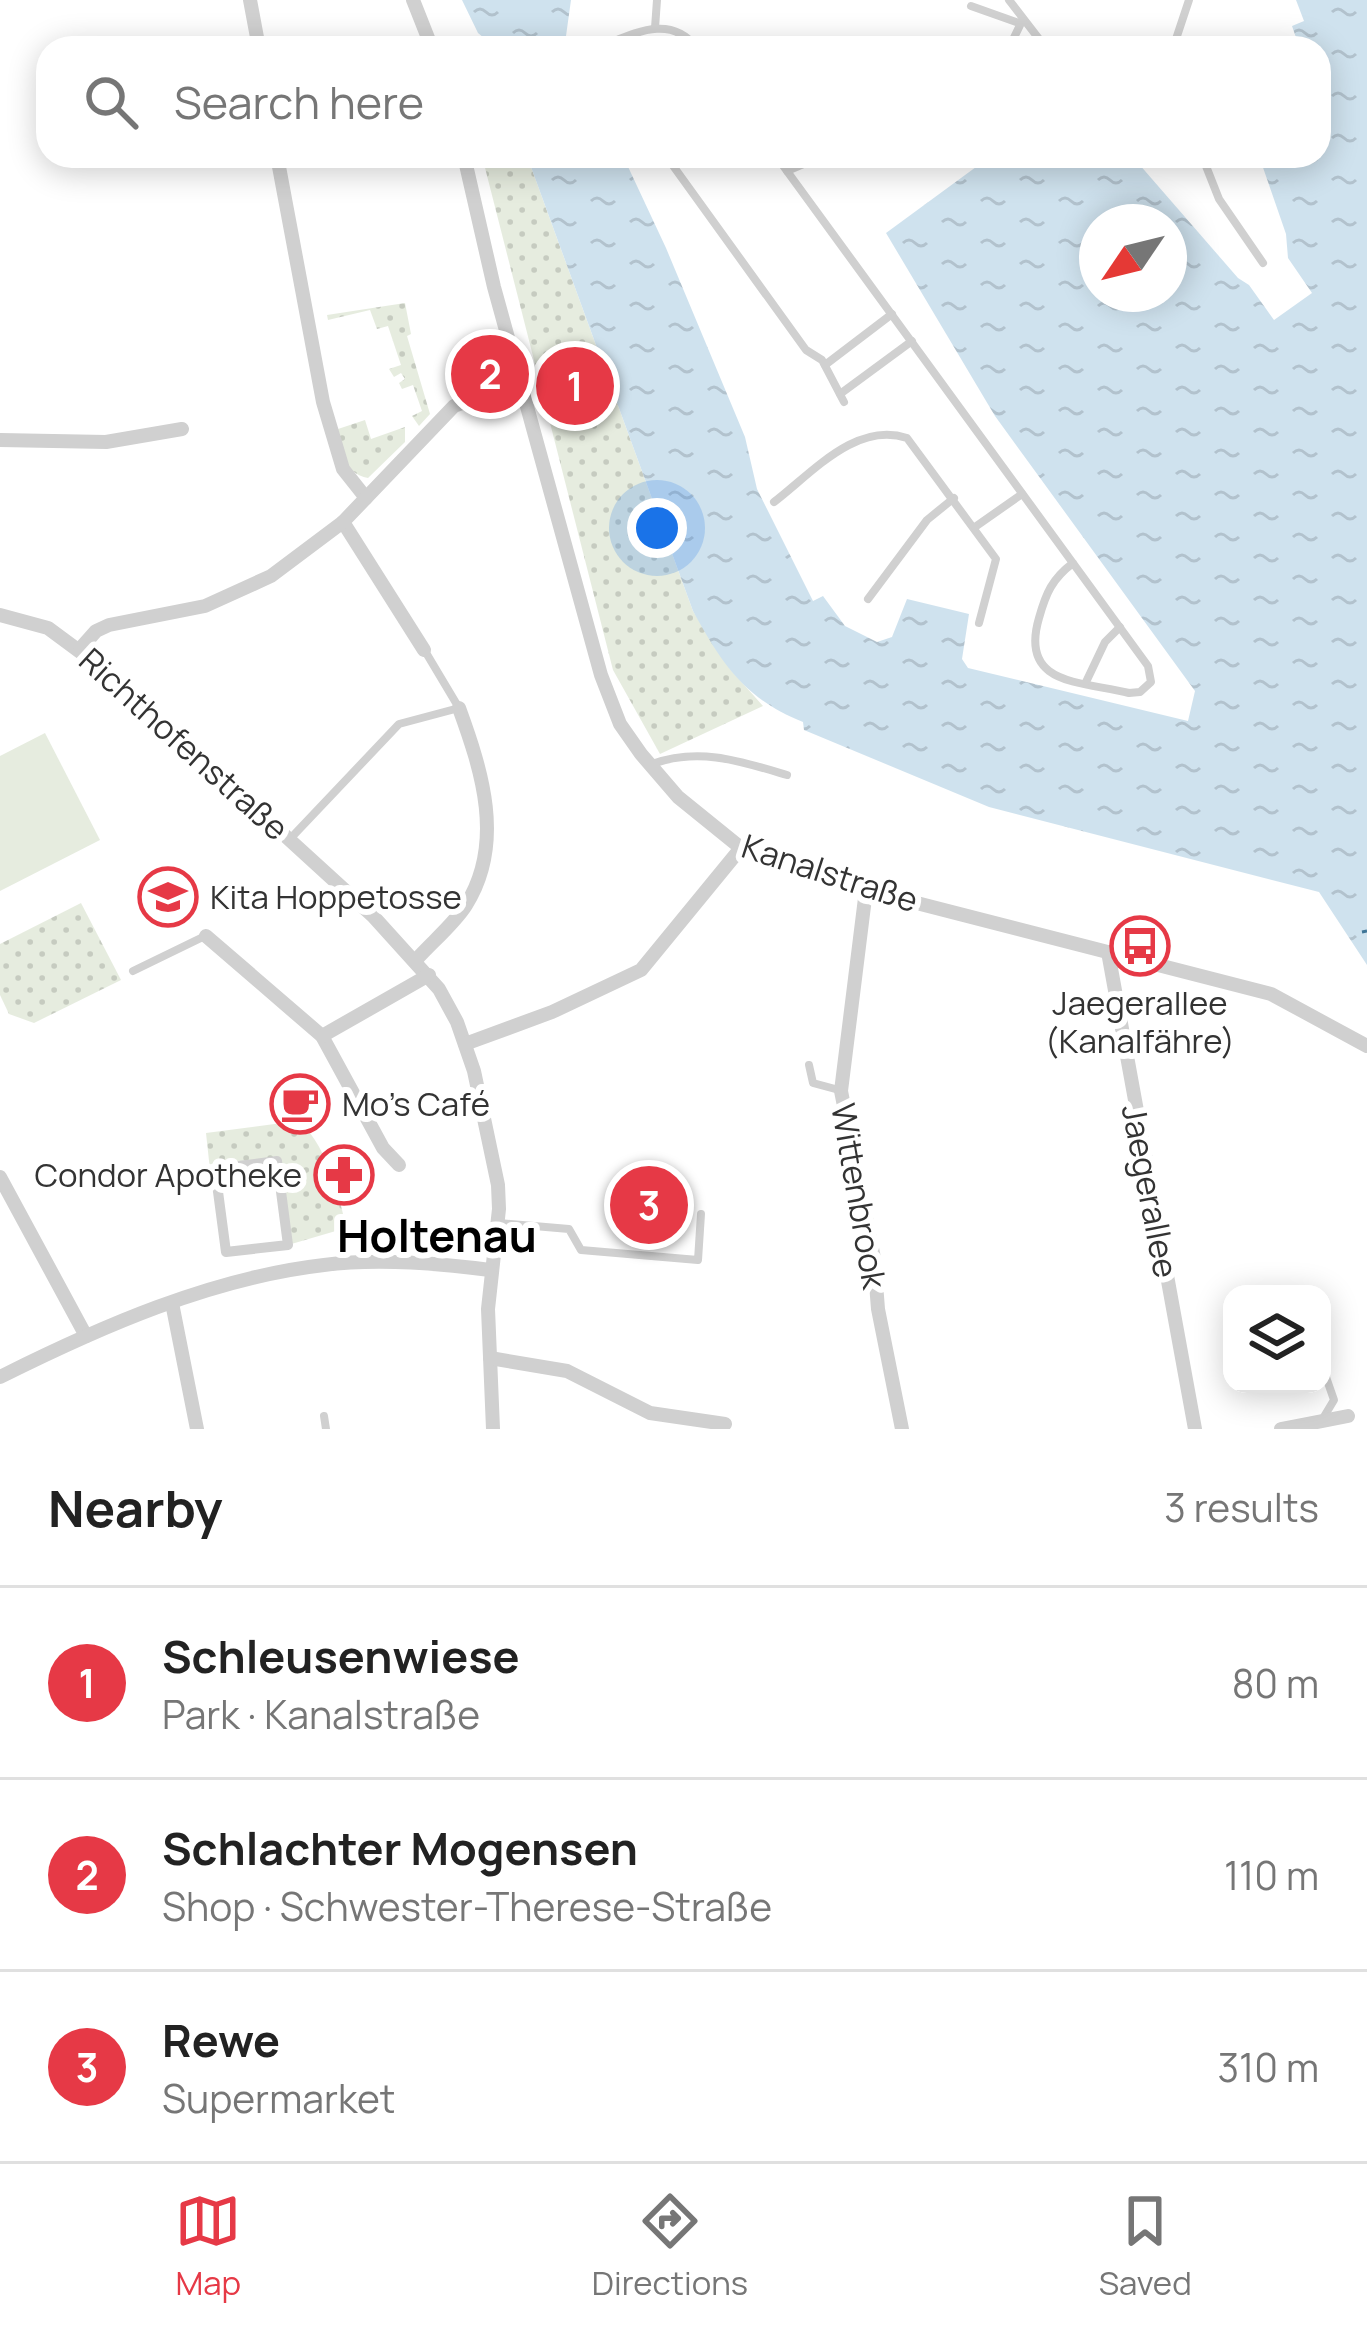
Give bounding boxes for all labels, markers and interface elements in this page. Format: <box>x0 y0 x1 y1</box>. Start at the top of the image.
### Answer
search box <box>36 36 1331 168</box>
icon: search <box>78 69 144 135</box>
text: Search here <box>174 71 424 133</box>
north arrow <box>1079 204 1187 312</box>
pin: 2 <box>451 329 529 419</box>
pin: 1 <box>536 341 614 431</box>
your location <box>627 498 687 558</box>
street label: Richthofenstraße <box>70 637 299 850</box>
street label: Kanalstraße <box>736 823 924 922</box>
school or university icon: Kita Hoppetosse <box>137 866 199 928</box>
place label: Kita Hoppetosse <box>210 874 462 919</box>
bus stop icon: Jaegerallee (Kanalfähre) <box>1109 915 1171 977</box>
place label: Jaegerallee (Kanalfähre) <box>1045 980 1235 1063</box>
cafe icon: Mo's Café <box>269 1073 331 1135</box>
place label: Mo's Café <box>342 1081 490 1126</box>
street label: Wittenbrook <box>821 1100 898 1294</box>
street label: Jaegerallee <box>1112 1101 1189 1281</box>
pharmacy icon: Condor Apotheke <box>313 1144 375 1206</box>
place label: Condor Apotheke <box>34 1152 302 1197</box>
pin: 3 <box>610 1160 688 1250</box>
district label: Holtenau <box>337 1204 537 1266</box>
map controls <box>1223 1285 1331 1393</box>
button: layers <box>1223 1285 1331 1393</box>
text: Nearby <box>48 1473 223 1542</box>
text: 3 results <box>1164 1480 1319 1534</box>
text: Schleusenwiese <box>162 1625 520 1687</box>
text: 1 <box>78 1656 96 1710</box>
text: 80 m <box>1232 1656 1319 1710</box>
text: Park · Kanalstraße <box>162 1687 480 1741</box>
text: Schlachter Mogensen <box>162 1817 638 1879</box>
text: 2 <box>75 1848 99 1902</box>
text: 110 m <box>1224 1848 1319 1902</box>
text: Shop · Schwester-Therese-Straße <box>162 1879 772 1933</box>
text: Rewe <box>162 2009 280 2071</box>
text: 3 <box>76 2040 98 2094</box>
text: 310 m <box>1218 2040 1319 2094</box>
text: Supermarket <box>162 2071 395 2125</box>
tab: Map <box>175 2188 241 2305</box>
tab: Directions <box>592 2188 748 2305</box>
tab: Saved <box>1099 2188 1192 2305</box>

